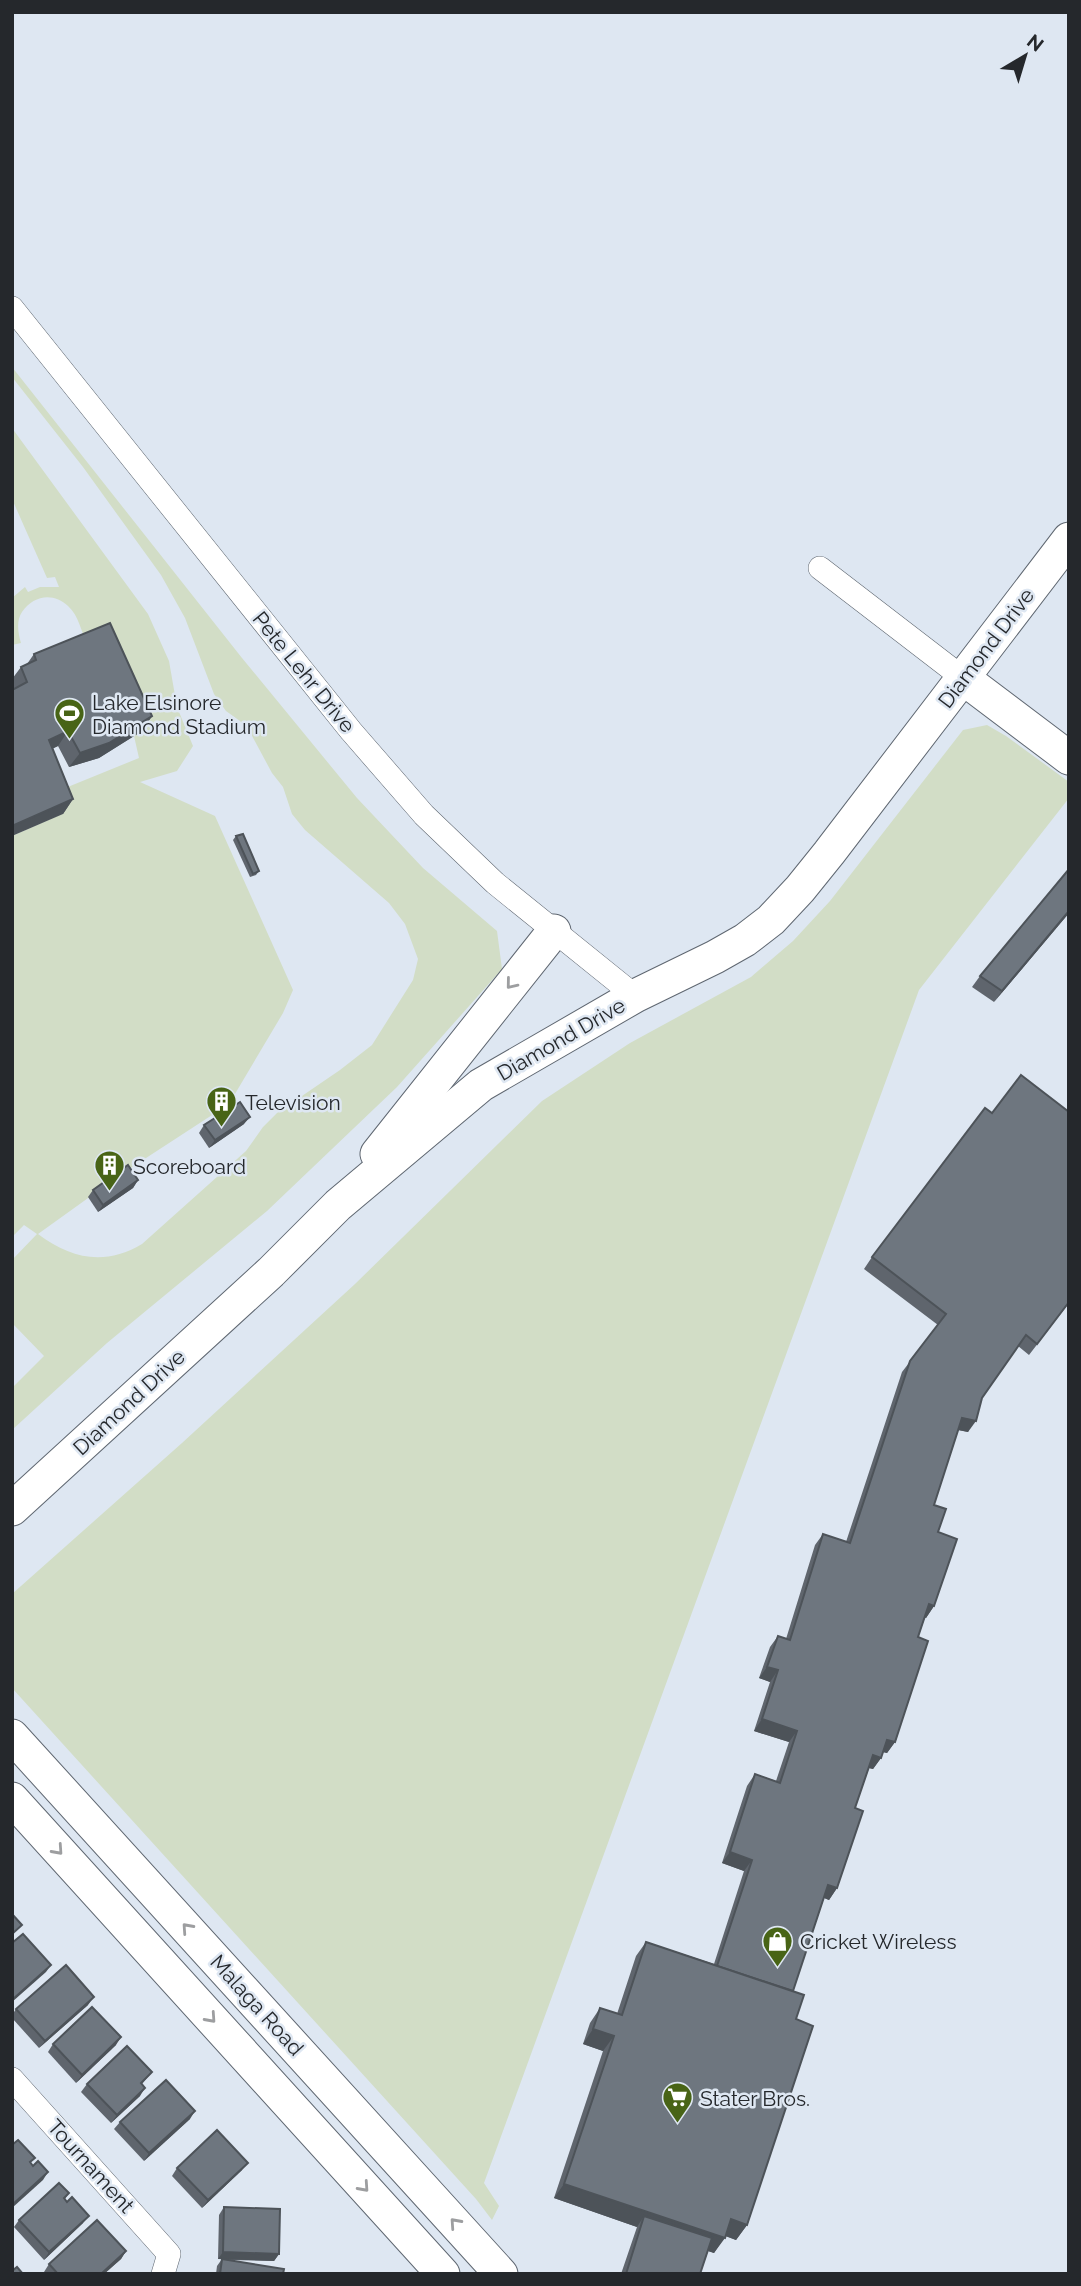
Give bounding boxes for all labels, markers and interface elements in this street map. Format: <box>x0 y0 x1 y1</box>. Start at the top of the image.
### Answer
north arrow <box>990 21 1060 91</box>
text: N <box>1023 29 1048 56</box>
street label: Diamond Drive <box>933 583 1039 713</box>
street label: Pete Lehr Drive <box>248 606 360 738</box>
place label: Lake Elsinore Diamond Stadium <box>92 690 266 739</box>
sports icon: Lake Elsinore Diamond Stadium <box>52 697 86 741</box>
one-way arrow <box>507 976 519 989</box>
street label: Diamond Drive <box>493 992 629 1086</box>
building icon: Television <box>205 1085 239 1129</box>
place label: Television <box>245 1090 341 1115</box>
building icon: Scoreboard <box>93 1149 127 1193</box>
place label: Scoreboard <box>133 1154 246 1179</box>
street label: Diamond Drive <box>68 1344 190 1460</box>
one-way arrow <box>50 1842 62 1855</box>
one-way arrow <box>182 1923 195 1936</box>
shop icon: Cricket Wireless <box>760 1924 794 1968</box>
place label: Cricket Wireless <box>800 1929 957 1954</box>
street label: Malaga Road <box>205 1949 309 2061</box>
one-way arrow <box>203 2010 215 2023</box>
supermarket icon: Stater Bros. <box>660 2081 694 2125</box>
place label: Stater Bros. <box>700 2086 810 2111</box>
street label: Tournament <box>42 2114 140 2218</box>
one-way arrow <box>356 2179 368 2192</box>
one-way arrow <box>451 2218 463 2231</box>

